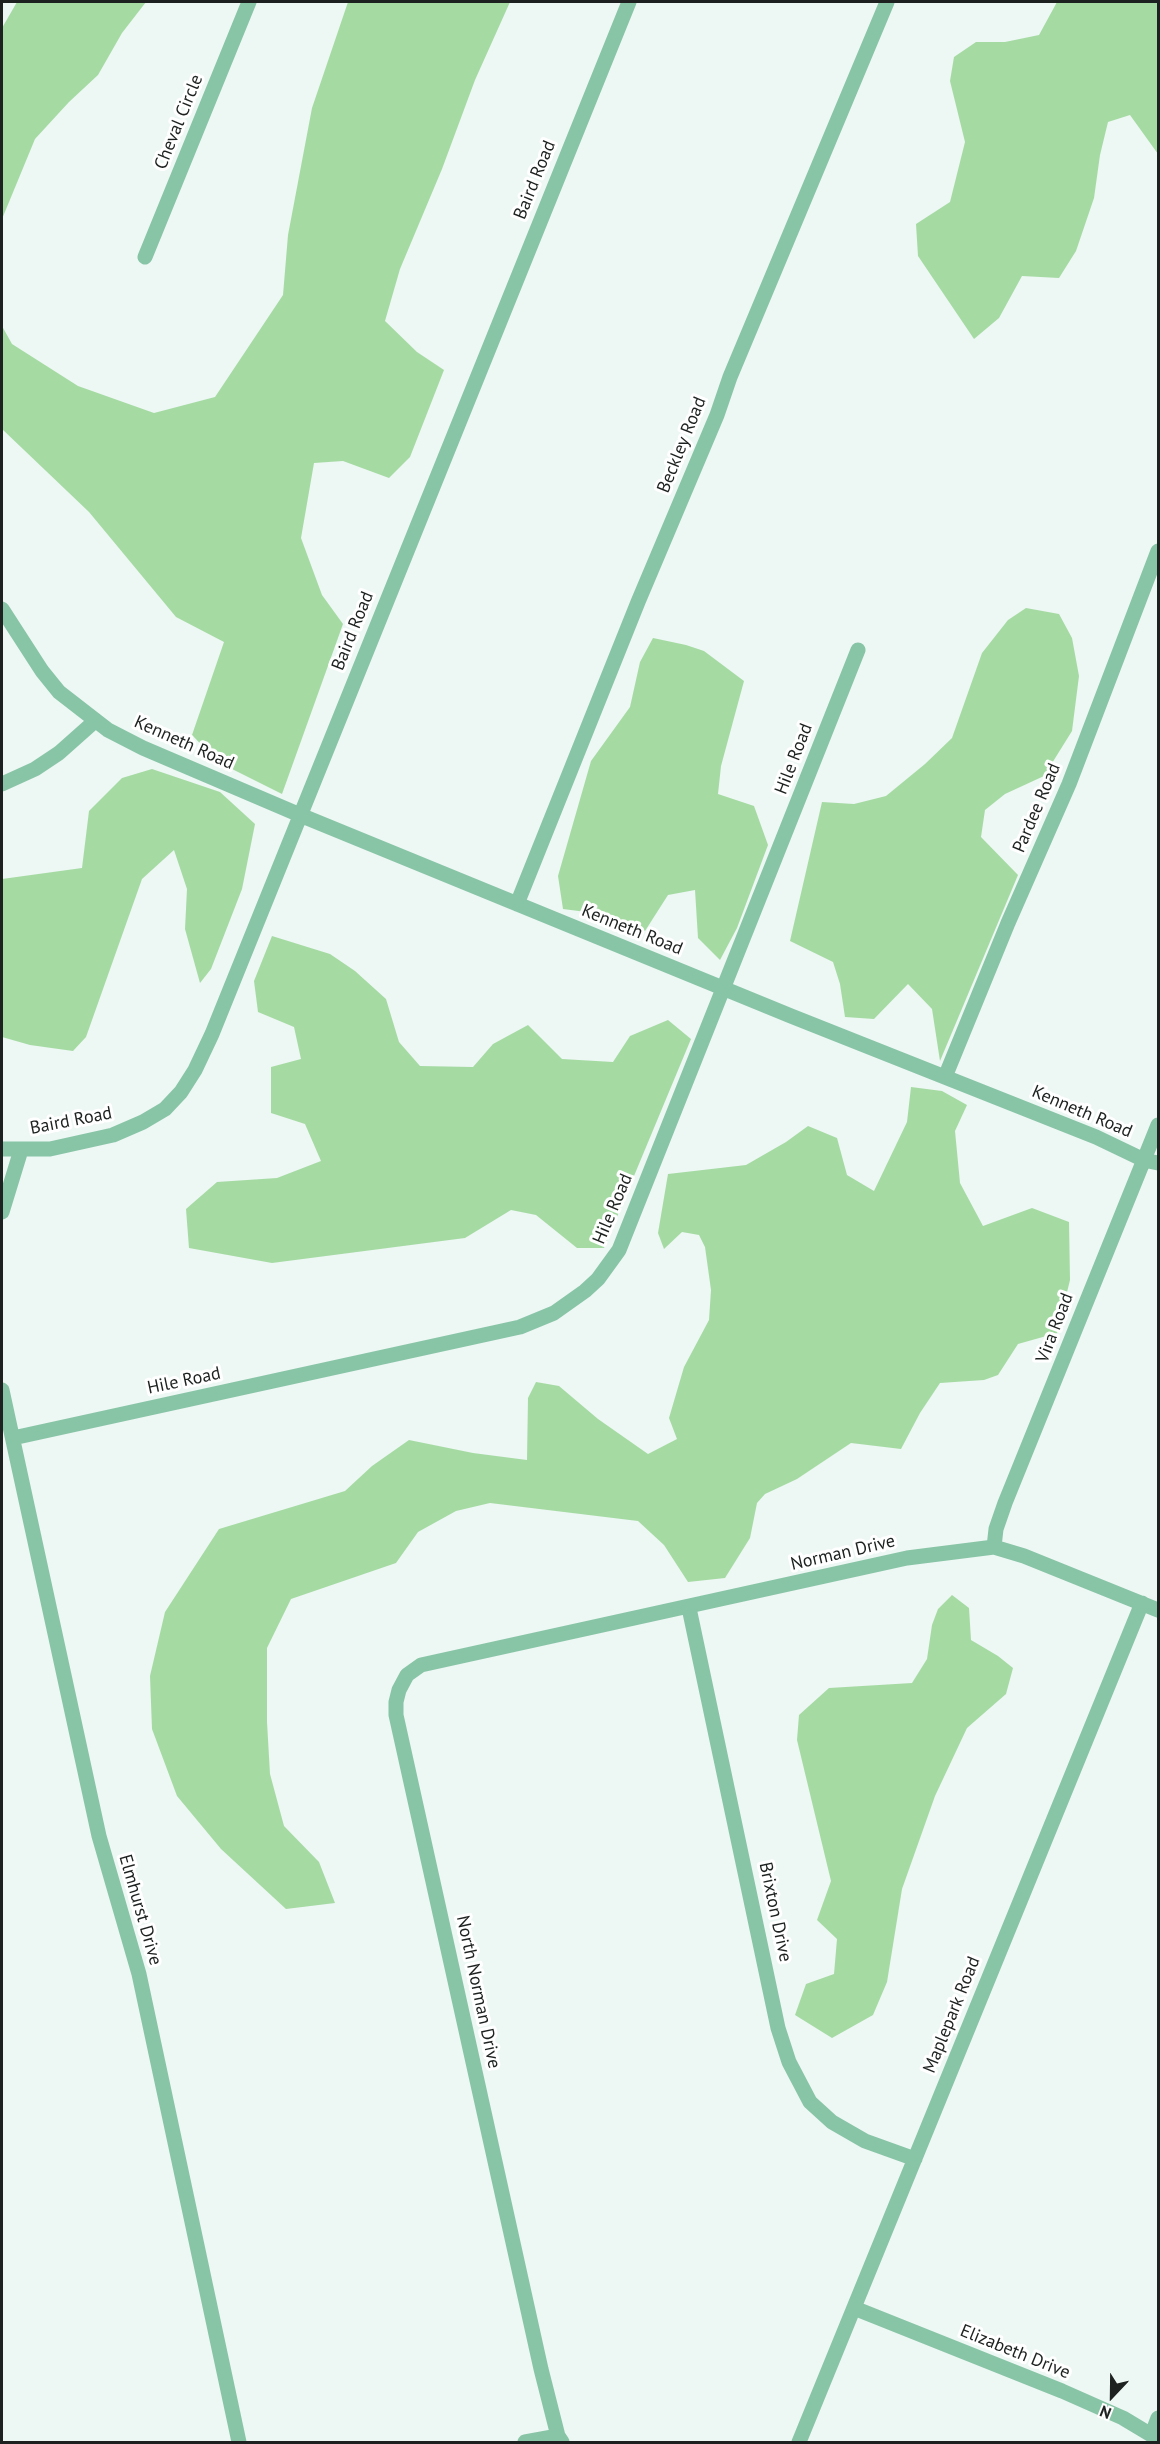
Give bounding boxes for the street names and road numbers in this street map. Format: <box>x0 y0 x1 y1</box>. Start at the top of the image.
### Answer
street label: Cheval Circle <box>150 71 208 173</box>
street label: Baird Road <box>509 137 561 223</box>
street label: Beckley Road <box>653 394 711 496</box>
street label: Baird Road <box>327 588 379 674</box>
street label: Kenneth Road <box>131 711 237 775</box>
street label: Hile Road <box>771 720 817 798</box>
street label: Pardee Road <box>1008 760 1066 856</box>
street label: Kenneth Road <box>578 900 686 960</box>
street label: Kenneth Road <box>1029 1081 1135 1143</box>
street label: Baird Road <box>28 1102 114 1140</box>
street label: Hile Road <box>589 1171 637 1247</box>
street label: Vira Road <box>1032 1290 1078 1366</box>
street label: Hile Road <box>145 1363 223 1399</box>
street label: Norman Drive <box>789 1531 897 1575</box>
street label: Elmhurst Drive <box>114 1852 166 1968</box>
street label: Brixton Drive <box>754 1860 796 1964</box>
street label: North Norman Drive <box>451 1914 505 2070</box>
street label: Maplepark Road <box>919 1954 985 2076</box>
street label: Elizabeth Drive <box>957 2320 1073 2384</box>

